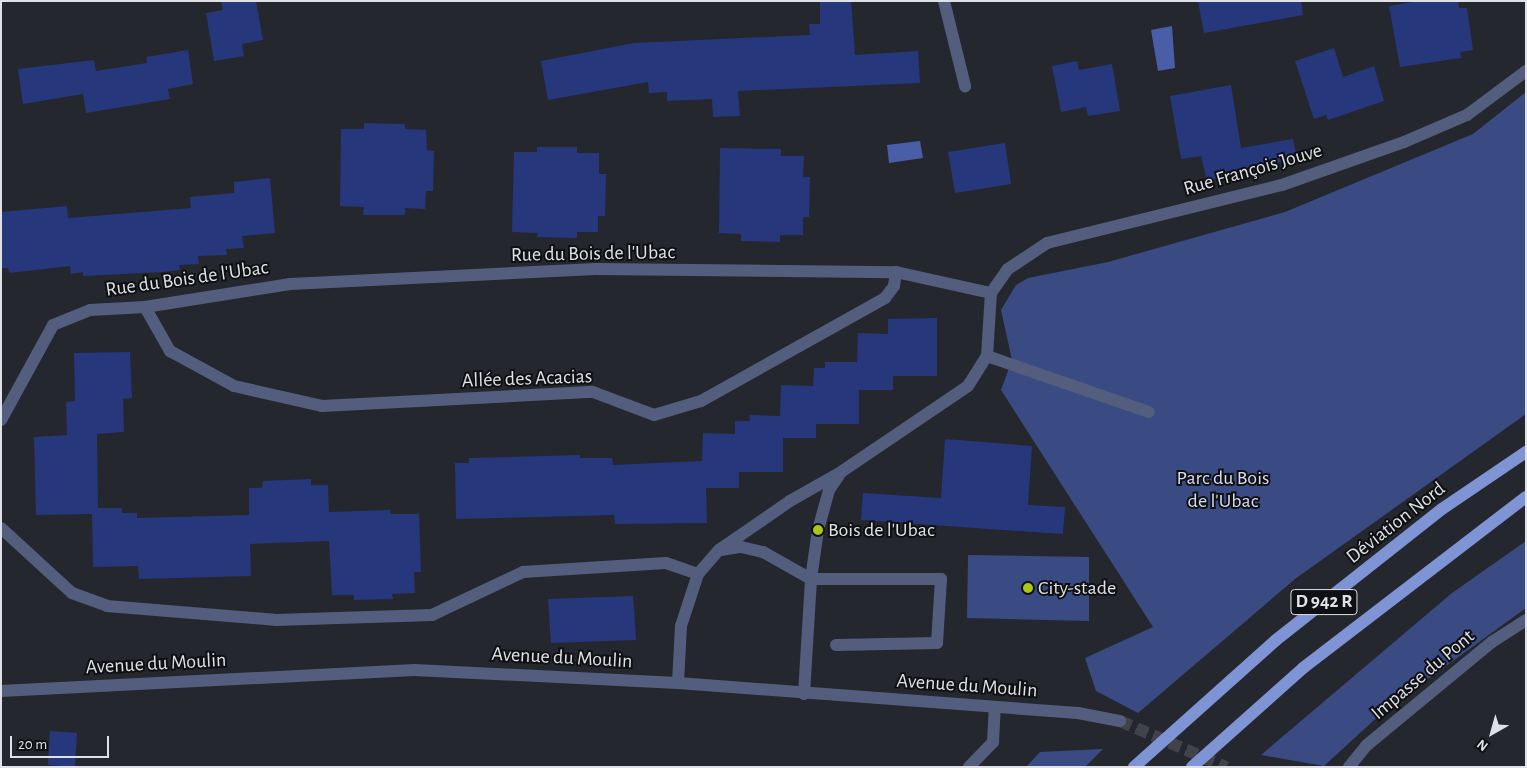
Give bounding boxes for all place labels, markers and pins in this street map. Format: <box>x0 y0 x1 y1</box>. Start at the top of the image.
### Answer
place label: Bois de l'Ubac <box>828 518 935 542</box>
marker: Bois de l'Ubac <box>812 524 824 536</box>
place label: City-stade <box>1038 576 1116 600</box>
marker: City-stade <box>1022 582 1034 594</box>

